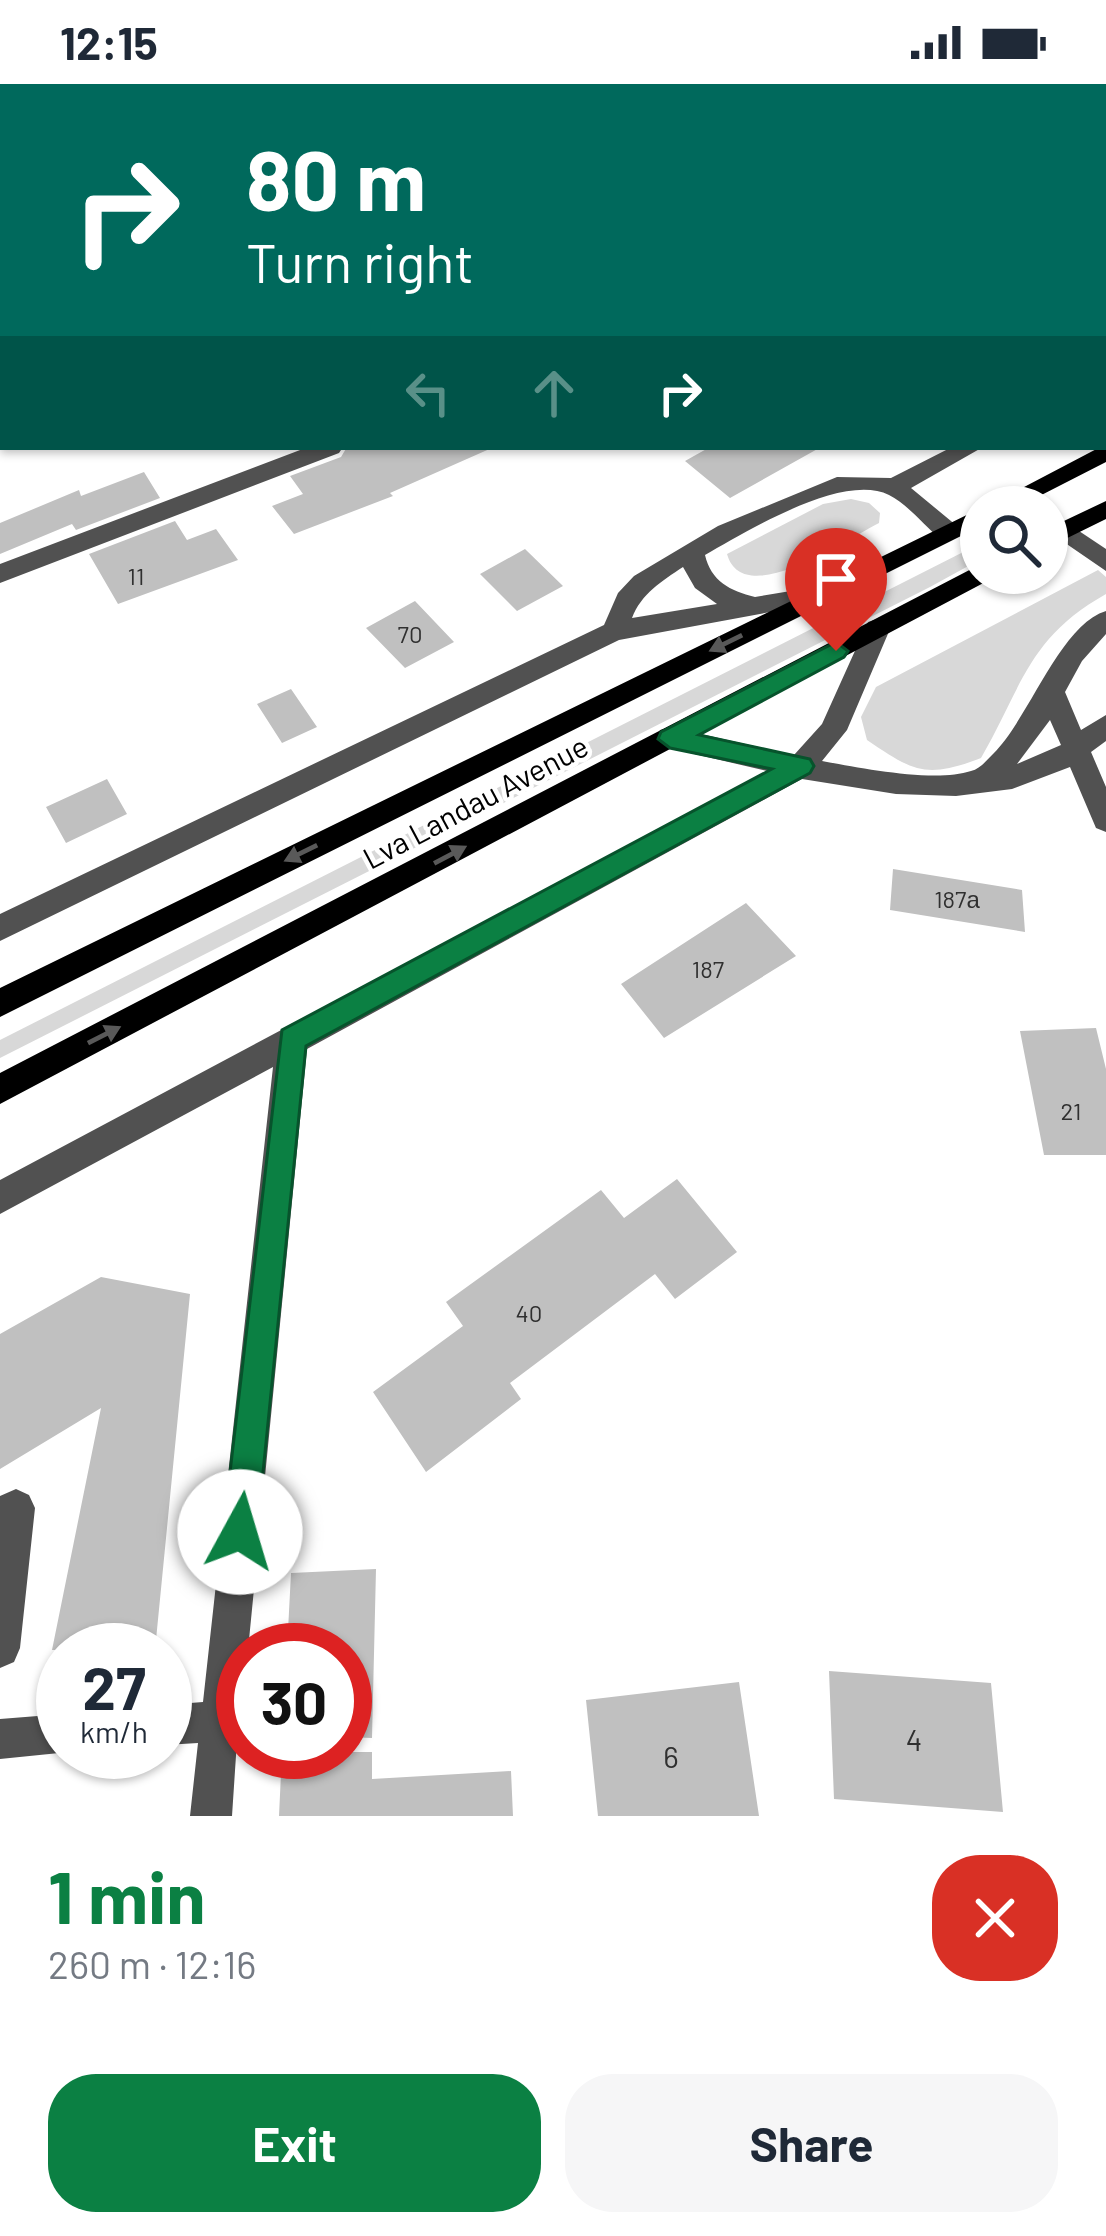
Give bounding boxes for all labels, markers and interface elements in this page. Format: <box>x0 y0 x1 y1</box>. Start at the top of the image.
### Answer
text: 12:15 <box>60 15 158 69</box>
text: 80 m <box>246 127 426 228</box>
icon: right <box>48 132 204 288</box>
text: Turn right <box>246 229 474 294</box>
icon: left <box>395 360 461 426</box>
icon: ahead <box>521 360 587 426</box>
icon: right <box>647 360 713 426</box>
map controls <box>960 486 1068 594</box>
button: search <box>960 486 1068 594</box>
pin <box>785 528 887 651</box>
icon: arrive <box>803 546 869 612</box>
house number: 11 <box>128 561 144 590</box>
house number: 70 <box>398 619 422 648</box>
one-way arrow <box>709 632 743 652</box>
street label: Lva Landau Avenue <box>357 727 594 876</box>
one-way arrow <box>284 843 319 863</box>
one-way arrow <box>432 845 467 866</box>
house number: 187а <box>934 884 980 913</box>
house number: 187 <box>692 954 724 983</box>
one-way arrow <box>87 1026 121 1046</box>
house number: 21 <box>1061 1096 1081 1125</box>
house number: 40 <box>516 1298 542 1327</box>
position arrow <box>177 1469 303 1595</box>
speed limit sign: 30 <box>216 1623 372 1779</box>
text: 27 <box>82 1650 146 1722</box>
text: km/h <box>80 1713 148 1749</box>
house number: 4 <box>906 1721 922 1757</box>
house number: 6 <box>663 1738 679 1774</box>
text: 1 min <box>48 1852 206 1938</box>
button: close <box>932 1855 1058 1981</box>
text: 260 m · 12:16 <box>48 1940 256 1987</box>
button: Exit <box>48 2074 541 2212</box>
button: Share <box>565 2074 1058 2212</box>

